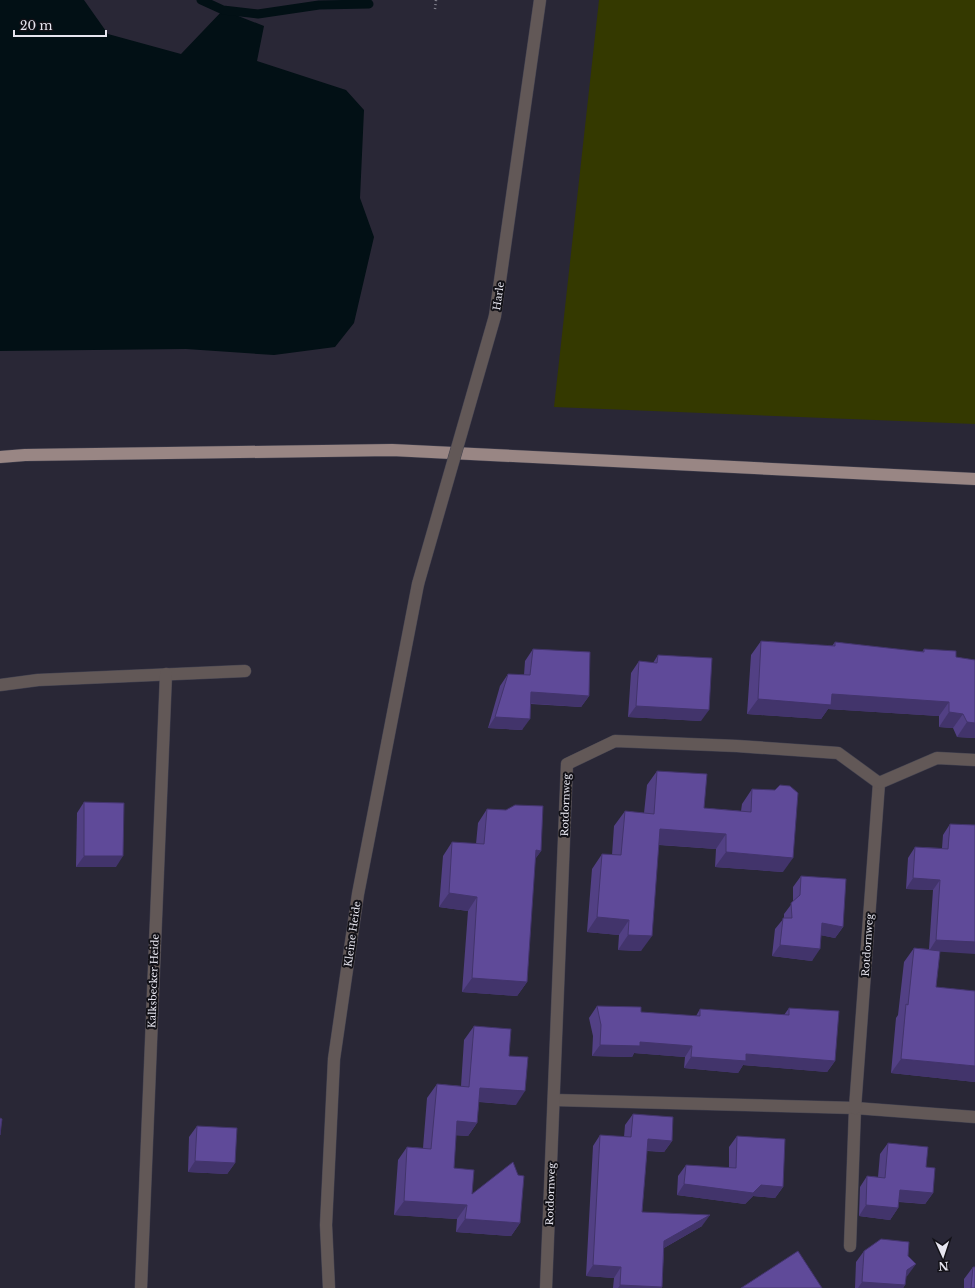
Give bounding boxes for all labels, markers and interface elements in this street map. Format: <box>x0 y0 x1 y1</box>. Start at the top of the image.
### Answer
scale bar <box>14 12 106 38</box>
text: 20 m <box>20 18 52 33</box>
street label: Harle <box>490 281 507 311</box>
street label: Rotdornweg <box>558 772 573 837</box>
street label: Kleine Heide <box>341 900 364 968</box>
street label: Rotdornweg <box>859 912 876 977</box>
street label: Kalksbecker Heide <box>145 933 162 1028</box>
street label: Rotdornweg <box>543 1161 558 1226</box>
north arrow <box>923 1236 963 1276</box>
text: N <box>937 1259 949 1273</box>

